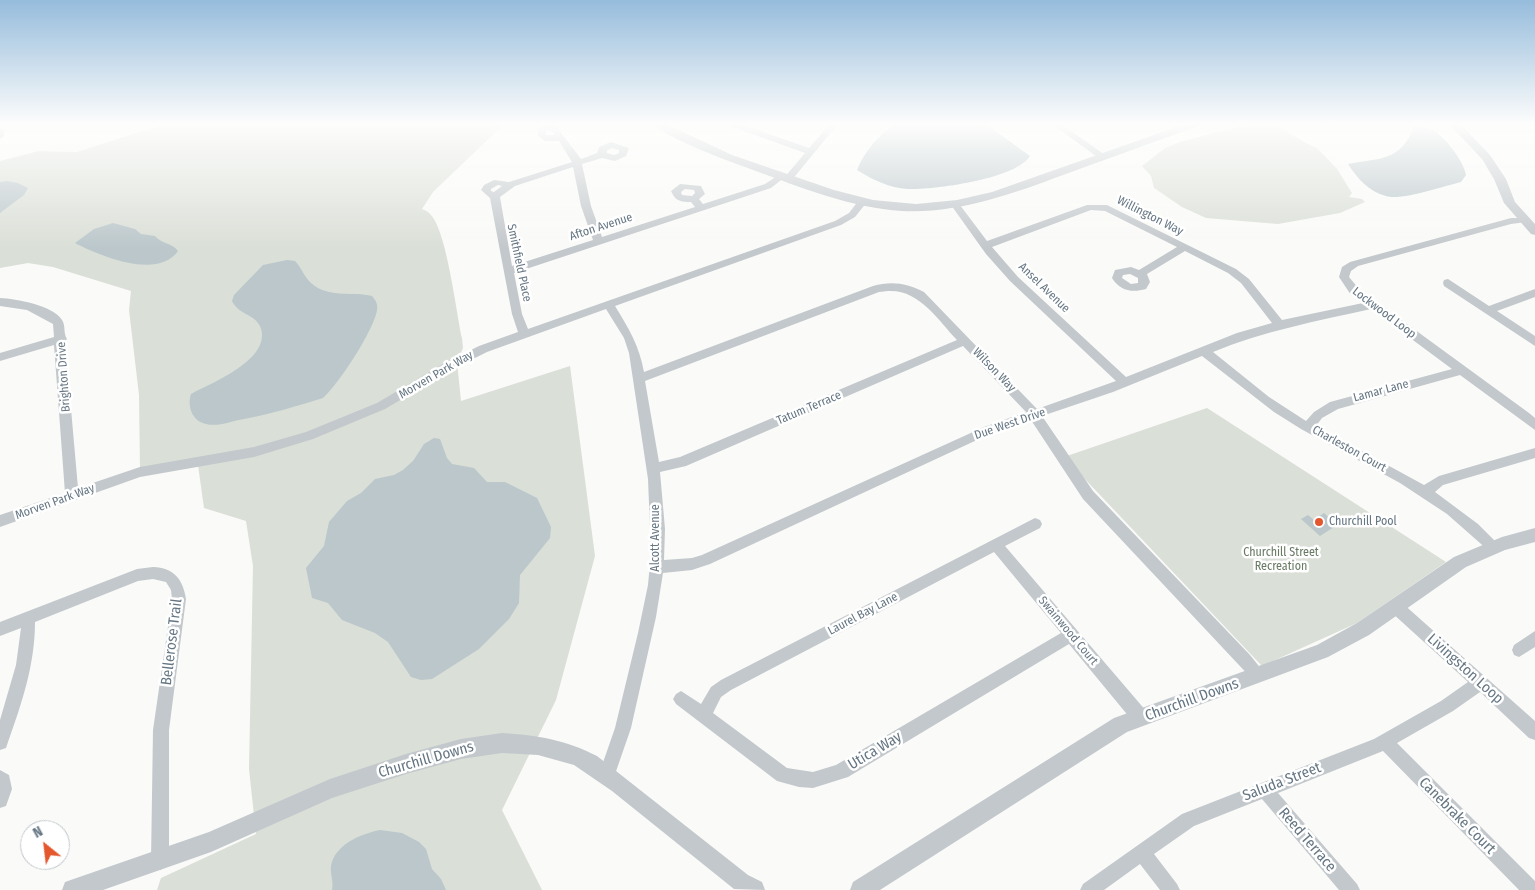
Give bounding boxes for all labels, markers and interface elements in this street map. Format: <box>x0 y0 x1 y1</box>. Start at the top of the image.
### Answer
street label: Willington Way <box>1115 193 1185 239</box>
street label: Afton Avenue <box>568 210 634 244</box>
street label: Smithfield Place <box>504 223 534 303</box>
street label: Ansel Avenue <box>1015 260 1073 316</box>
street label: Lockwood Loop <box>1349 284 1419 342</box>
street label: Brighton Drive <box>54 341 74 413</box>
street label: Wilson Way <box>970 345 1018 395</box>
street label: Morven Park Way <box>396 348 476 402</box>
street label: Lamar Lane <box>1352 377 1410 405</box>
street label: Tatum Terrace <box>775 388 843 428</box>
street label: Due West Drive <box>973 405 1047 443</box>
street label: Charleston Court <box>1310 423 1388 475</box>
street label: Morven Park Way <box>13 481 97 523</box>
street label: Alcott Avenue <box>649 504 663 572</box>
place label: Churchill Pool <box>1329 515 1397 529</box>
marker: Churchill Pool <box>1313 516 1325 528</box>
park label: Churchill Street Recreation <box>1243 546 1319 574</box>
street label: Laurel Bay Lane <box>826 590 900 638</box>
street label: Swainwood Court <box>1035 594 1101 668</box>
street label: Bellerose Trail <box>158 598 186 686</box>
street label: Livingston Loop <box>1423 630 1507 708</box>
street label: Churchill Downs <box>1143 675 1241 725</box>
street label: Utica Way <box>845 728 905 774</box>
street label: Churchill Downs <box>376 738 476 782</box>
street label: Saluda Street <box>1240 759 1324 805</box>
street label: Canebrake Court <box>1415 774 1499 858</box>
street label: Reed Terrace <box>1274 804 1340 876</box>
north arrow <box>20 820 70 870</box>
text: N <box>30 823 46 842</box>

